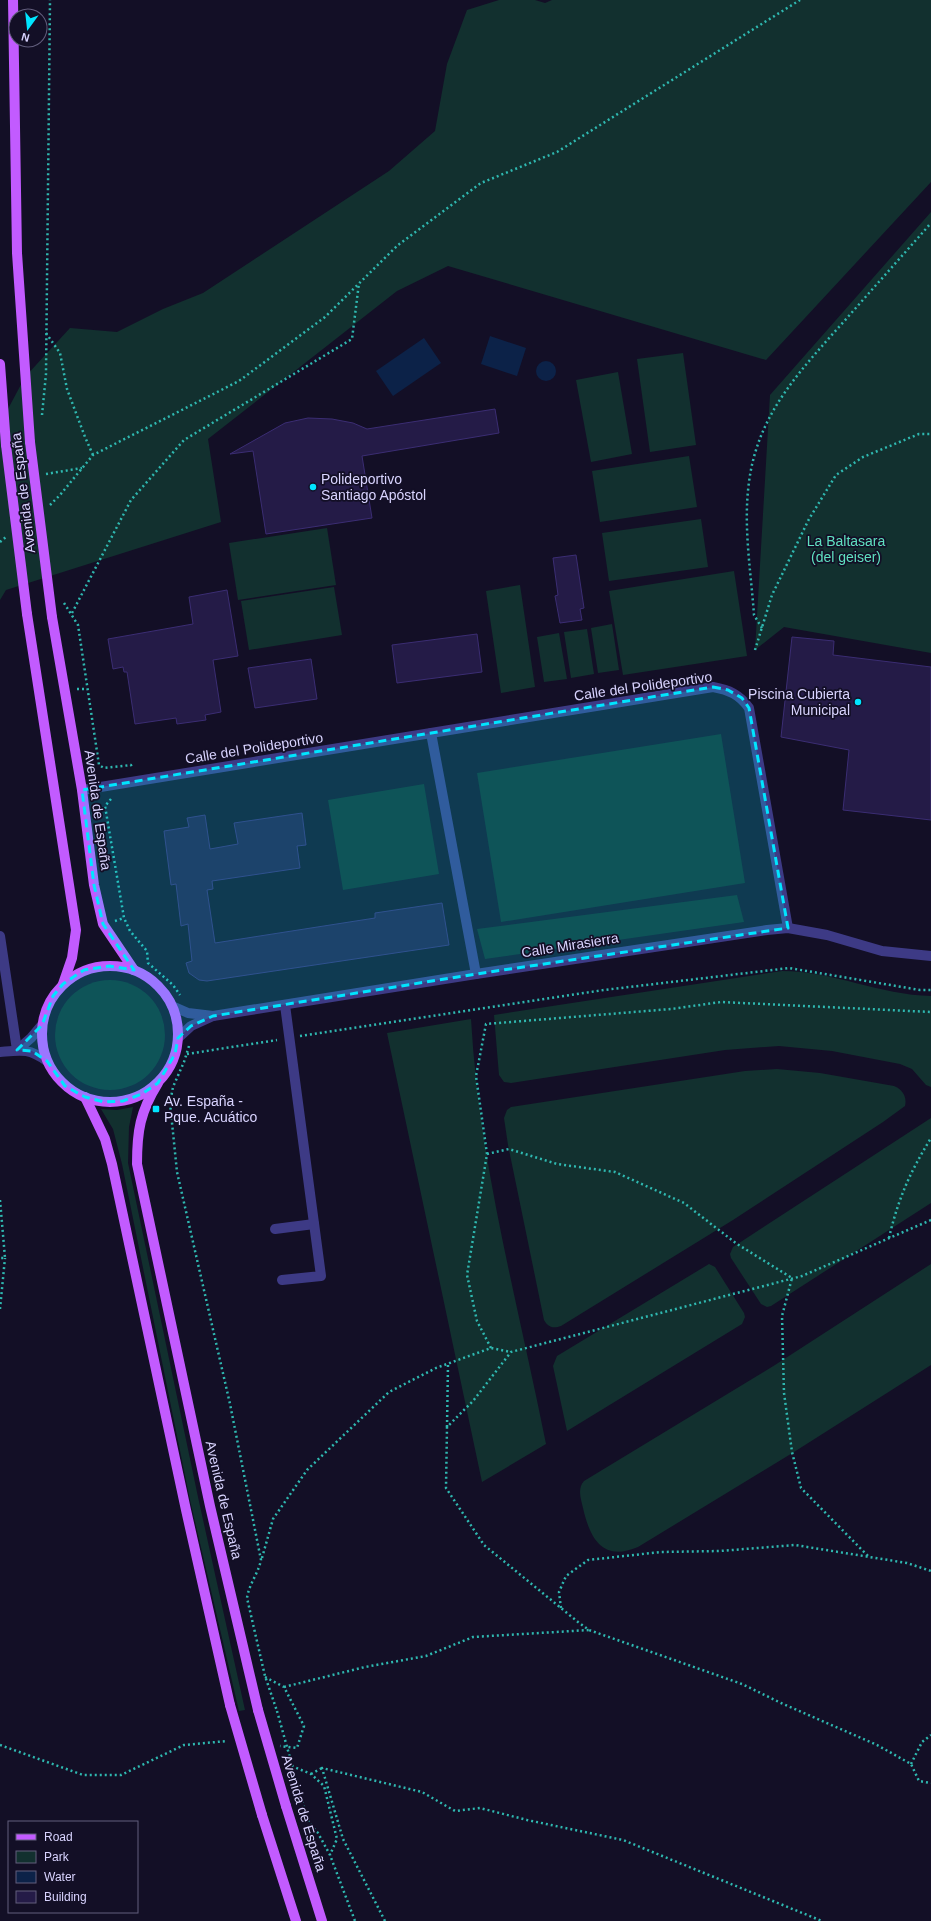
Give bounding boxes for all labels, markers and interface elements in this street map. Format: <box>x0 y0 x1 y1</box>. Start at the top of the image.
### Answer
north arrow <box>8 8 48 48</box>
text: N <box>20 31 31 44</box>
street label: Avenida de España <box>8 432 38 554</box>
place label: Polideportivo Santiago Apóstol <box>321 471 426 503</box>
marker: Polideportivo Santiago Apóstol <box>308 482 318 492</box>
park label: La Baltasara (del geiser) <box>807 533 886 565</box>
street label: Calle del Polideportivo <box>573 668 713 704</box>
place label: Piscina Cubierta Municipal <box>748 686 850 718</box>
marker: Piscina Cubierta Municipal <box>853 697 863 707</box>
street label: Calle del Polideportivo <box>184 729 324 767</box>
street label: Avenida de España <box>82 749 114 871</box>
street label: Calle Mirasierra <box>520 929 620 961</box>
place label: Av. España - Pque. Acuático <box>164 1093 258 1125</box>
marker: Av. España - Pque. Acuático <box>151 1104 161 1114</box>
street label: Avenida de España <box>203 1439 245 1561</box>
street label: Avenida de España <box>279 1753 329 1873</box>
legend <box>8 1821 138 1913</box>
text: Road <box>44 1830 73 1844</box>
text: Park <box>44 1850 70 1864</box>
text: Water <box>44 1870 76 1884</box>
text: Building <box>44 1890 87 1904</box>

